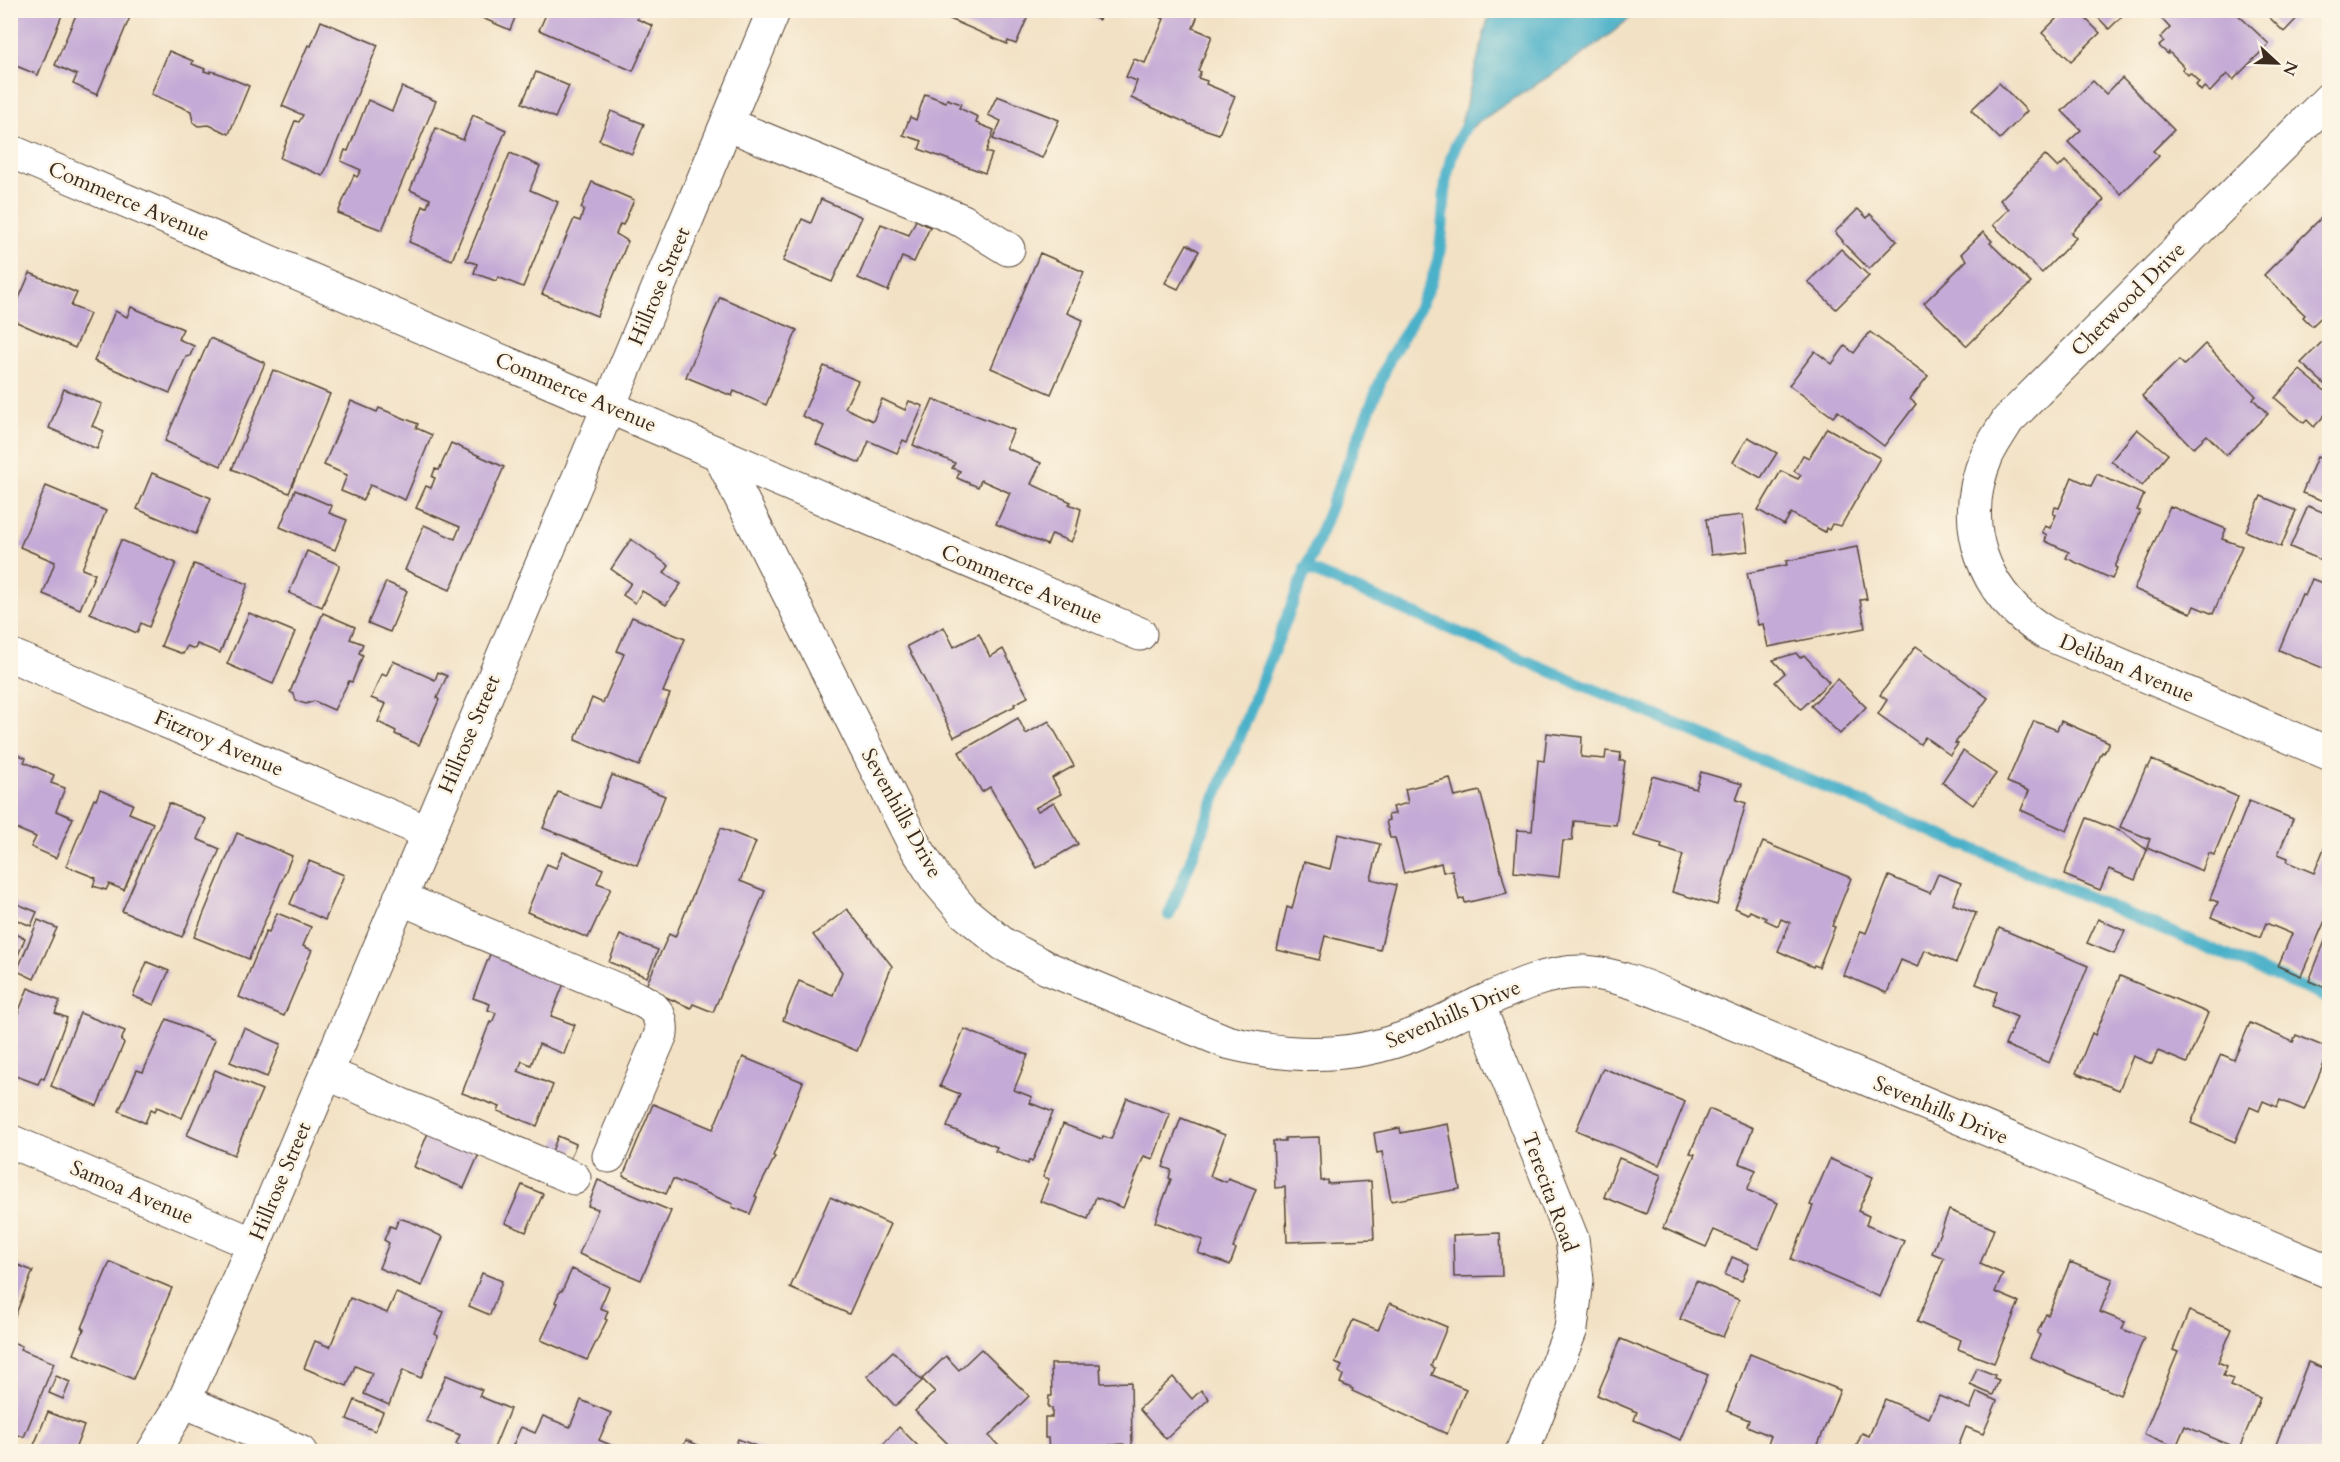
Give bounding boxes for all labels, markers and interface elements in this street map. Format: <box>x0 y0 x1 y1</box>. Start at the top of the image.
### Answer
north arrow <box>2247 33 2307 93</box>
text: N <box>2277 58 2303 79</box>
street label: Commerce Avenue <box>44 154 214 249</box>
street label: Hillrose Street <box>622 222 698 350</box>
street label: Chetwood Drive <box>2065 236 2192 363</box>
street label: Commerce Avenue <box>491 345 661 440</box>
street label: Commerce Avenue <box>937 537 1107 632</box>
street label: Deliban Avenue <box>2055 627 2199 710</box>
street label: Hillrose Street <box>432 670 508 798</box>
street label: Fitzroy Avenue <box>150 703 288 784</box>
street label: Sevenhills Drive <box>854 743 949 883</box>
street label: Sevenhills Drive <box>1381 973 1525 1056</box>
street label: Sevenhills Drive <box>1869 1069 2013 1152</box>
street label: Hillrose Street <box>243 1117 319 1245</box>
street label: Terecita Road <box>1515 1128 1585 1256</box>
street label: Samoa Avenue <box>66 1153 198 1232</box>

